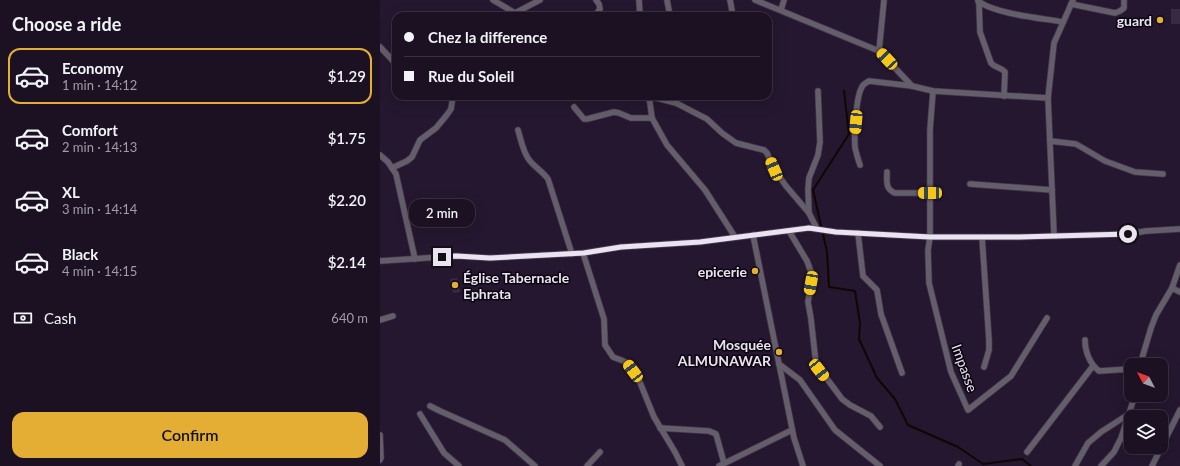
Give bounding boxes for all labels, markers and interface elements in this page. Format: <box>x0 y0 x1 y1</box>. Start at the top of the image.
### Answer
place label: guard <box>1117 12 1152 29</box>
text: Choose a ride <box>12 13 121 35</box>
marker: guard <box>1155 15 1165 25</box>
text: Chez la difference <box>428 28 547 46</box>
car <box>874 46 900 72</box>
icon: car <box>14 58 50 94</box>
text: Economy <box>62 59 123 77</box>
text: $1.29 <box>328 67 366 85</box>
text: Rue du Soleil <box>428 67 514 85</box>
text: 1 min · 14:12 <box>62 77 137 93</box>
car <box>849 110 863 134</box>
icon: car <box>14 120 50 156</box>
text: Comfort <box>62 121 118 139</box>
text: $1.75 <box>328 129 366 147</box>
text: 2 min · 14:13 <box>62 139 137 155</box>
car <box>764 156 784 182</box>
icon: car <box>14 182 50 218</box>
text: XL <box>62 183 80 201</box>
car <box>918 187 942 199</box>
text: $2.20 <box>328 191 366 209</box>
callout: 2 min <box>409 199 475 227</box>
text: 3 min · 14:14 <box>62 201 137 217</box>
text: 2 min <box>426 205 458 221</box>
route start <box>1119 225 1137 243</box>
icon: car <box>14 244 50 280</box>
text: Black <box>62 245 98 263</box>
route end <box>433 248 451 266</box>
text: $2.14 <box>328 253 366 271</box>
text: 4 min · 14:15 <box>62 263 137 279</box>
place label: epicerie <box>698 263 748 280</box>
marker: epicerie <box>750 266 760 276</box>
place label: Église Tabernacle Ephrata <box>463 269 570 302</box>
car <box>803 270 819 296</box>
marker: Église Tabernacle Ephrata <box>450 280 460 290</box>
icon: cash <box>12 307 34 329</box>
text: Cash <box>44 309 76 327</box>
text: 640 m <box>331 310 368 326</box>
place label: Mosquée ALMUNAWAR <box>677 336 772 369</box>
street label: Impasse <box>949 342 981 394</box>
marker: Mosquée ALMUNAWAR <box>774 347 784 357</box>
car <box>807 357 831 383</box>
car <box>621 358 645 384</box>
north arrow <box>1124 358 1168 402</box>
map controls <box>1124 358 1168 454</box>
button: layers <box>1124 410 1168 454</box>
button: Confirm <box>12 412 368 458</box>

